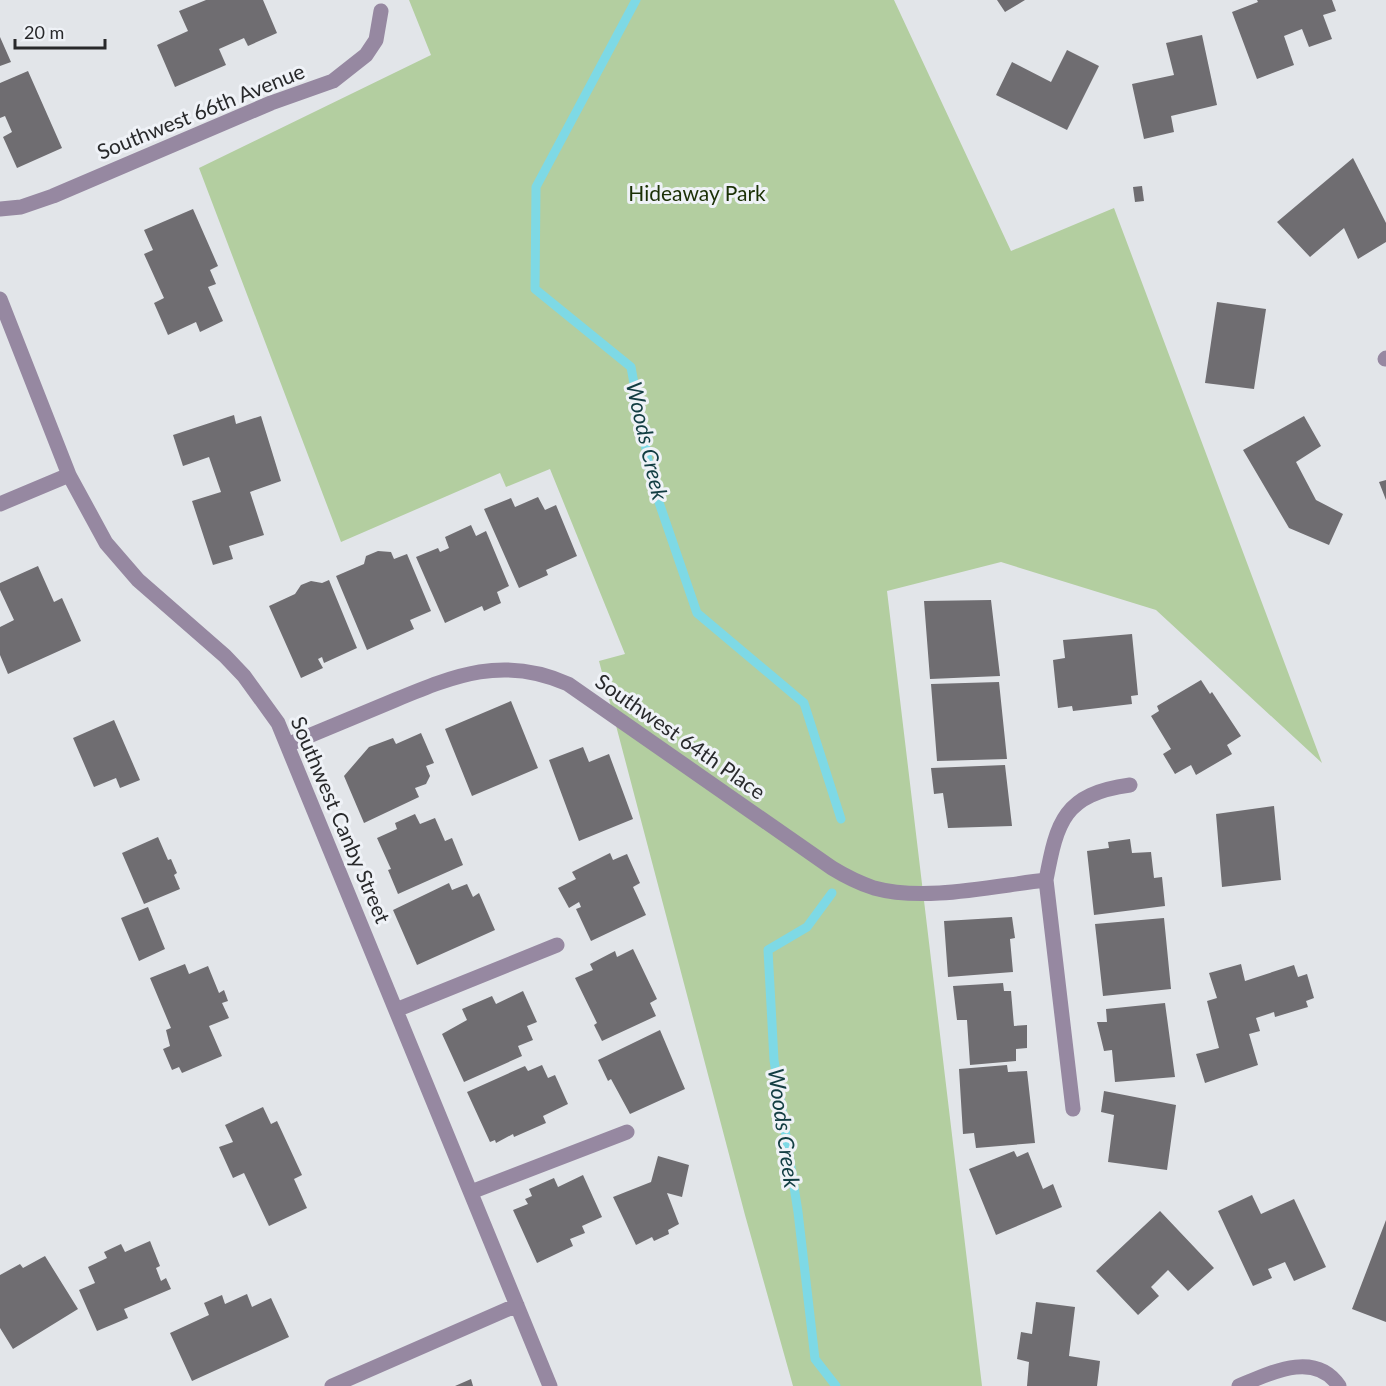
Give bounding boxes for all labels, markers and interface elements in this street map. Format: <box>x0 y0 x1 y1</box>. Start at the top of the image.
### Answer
scale bar <box>15 12 105 50</box>
text: 20 m <box>24 21 64 43</box>
street label: Southwest 66th Avenue <box>93 58 308 164</box>
park label: Hideaway Park <box>628 180 766 205</box>
water label: Woods Creek <box>621 379 674 503</box>
street label: Southwest 64th Place <box>591 668 771 804</box>
street label: Southwest Canby Street <box>286 712 396 927</box>
water label: Woods Creek <box>763 1066 806 1190</box>

